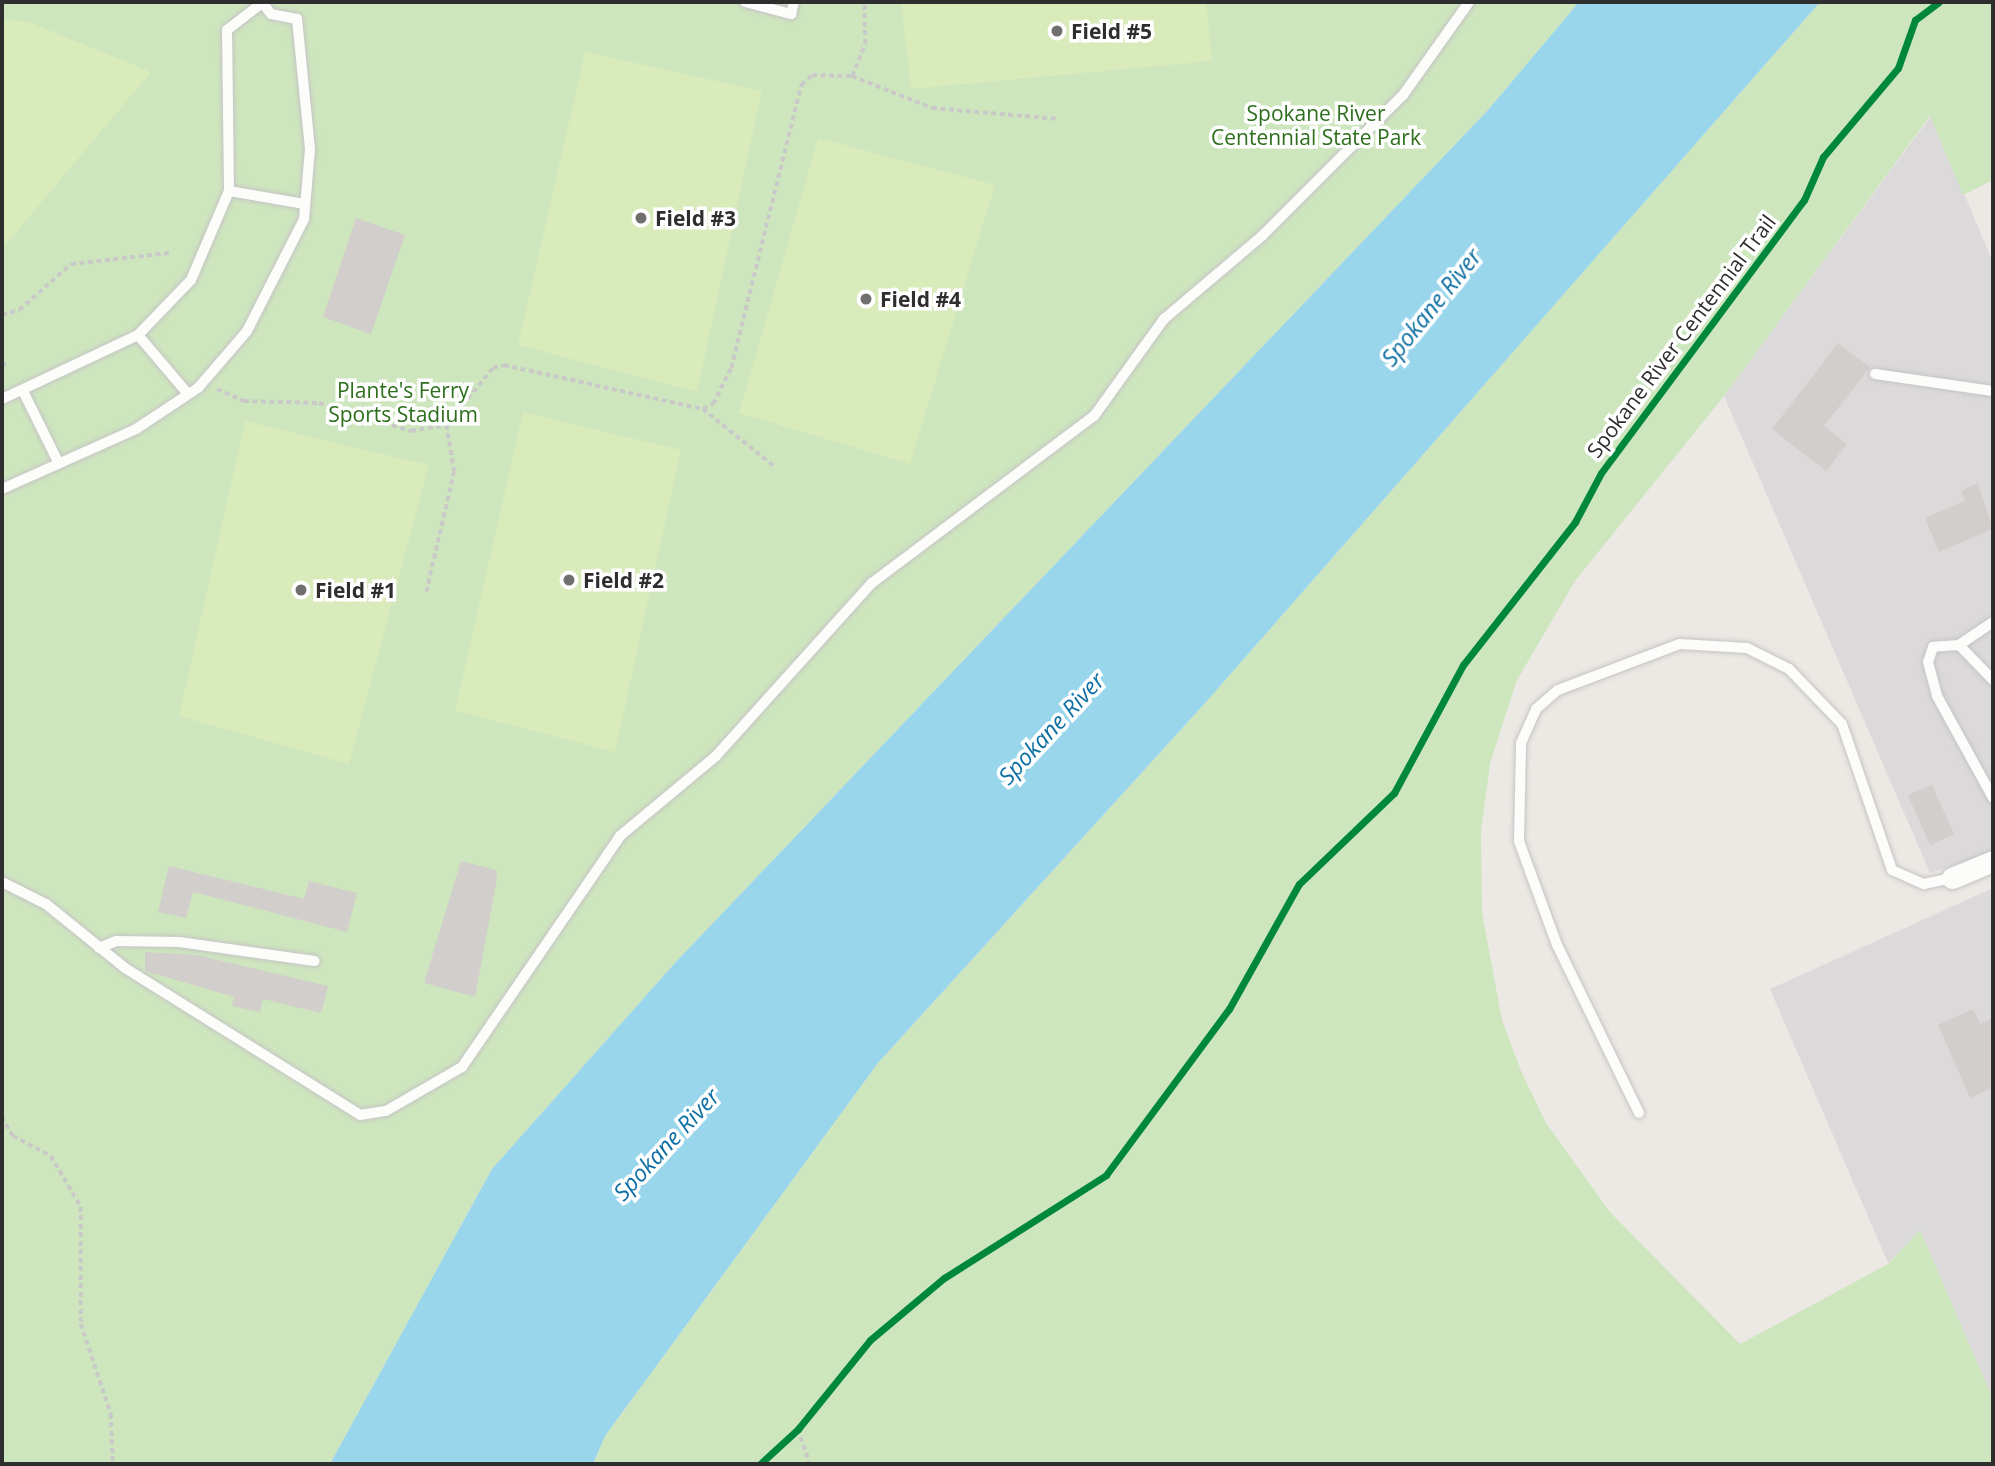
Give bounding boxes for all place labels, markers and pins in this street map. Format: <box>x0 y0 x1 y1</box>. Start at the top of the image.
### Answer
place label: Field #5 <box>1071 18 1152 44</box>
marker: Field #5 <box>1049 23 1065 39</box>
place label: Field #3 <box>655 205 736 231</box>
marker: Field #3 <box>633 210 649 226</box>
place label: Field #4 <box>880 286 961 312</box>
marker: Field #4 <box>858 291 874 307</box>
place label: Field #2 <box>583 567 664 593</box>
marker: Field #2 <box>561 572 577 588</box>
place label: Field #1 <box>315 577 396 603</box>
marker: Field #1 <box>293 582 309 598</box>

